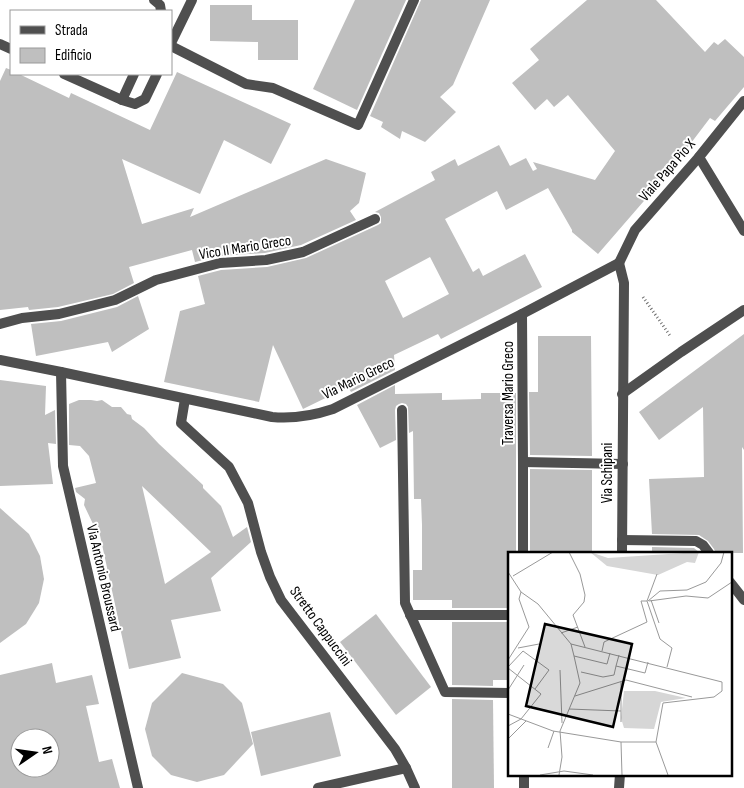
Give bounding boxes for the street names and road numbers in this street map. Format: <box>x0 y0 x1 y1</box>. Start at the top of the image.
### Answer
street label: Viale Papa Pio X <box>635 135 700 206</box>
street label: Vico II Mario Greco <box>198 231 292 264</box>
street label: Traversa Mario Greco <box>499 341 518 445</box>
street label: Via Mario Greco <box>319 353 397 404</box>
street label: Via Schipani <box>598 443 617 503</box>
street label: Via Antonio Broussard <box>82 523 125 634</box>
street label: Stretto Cappuccini <box>285 583 356 670</box>

